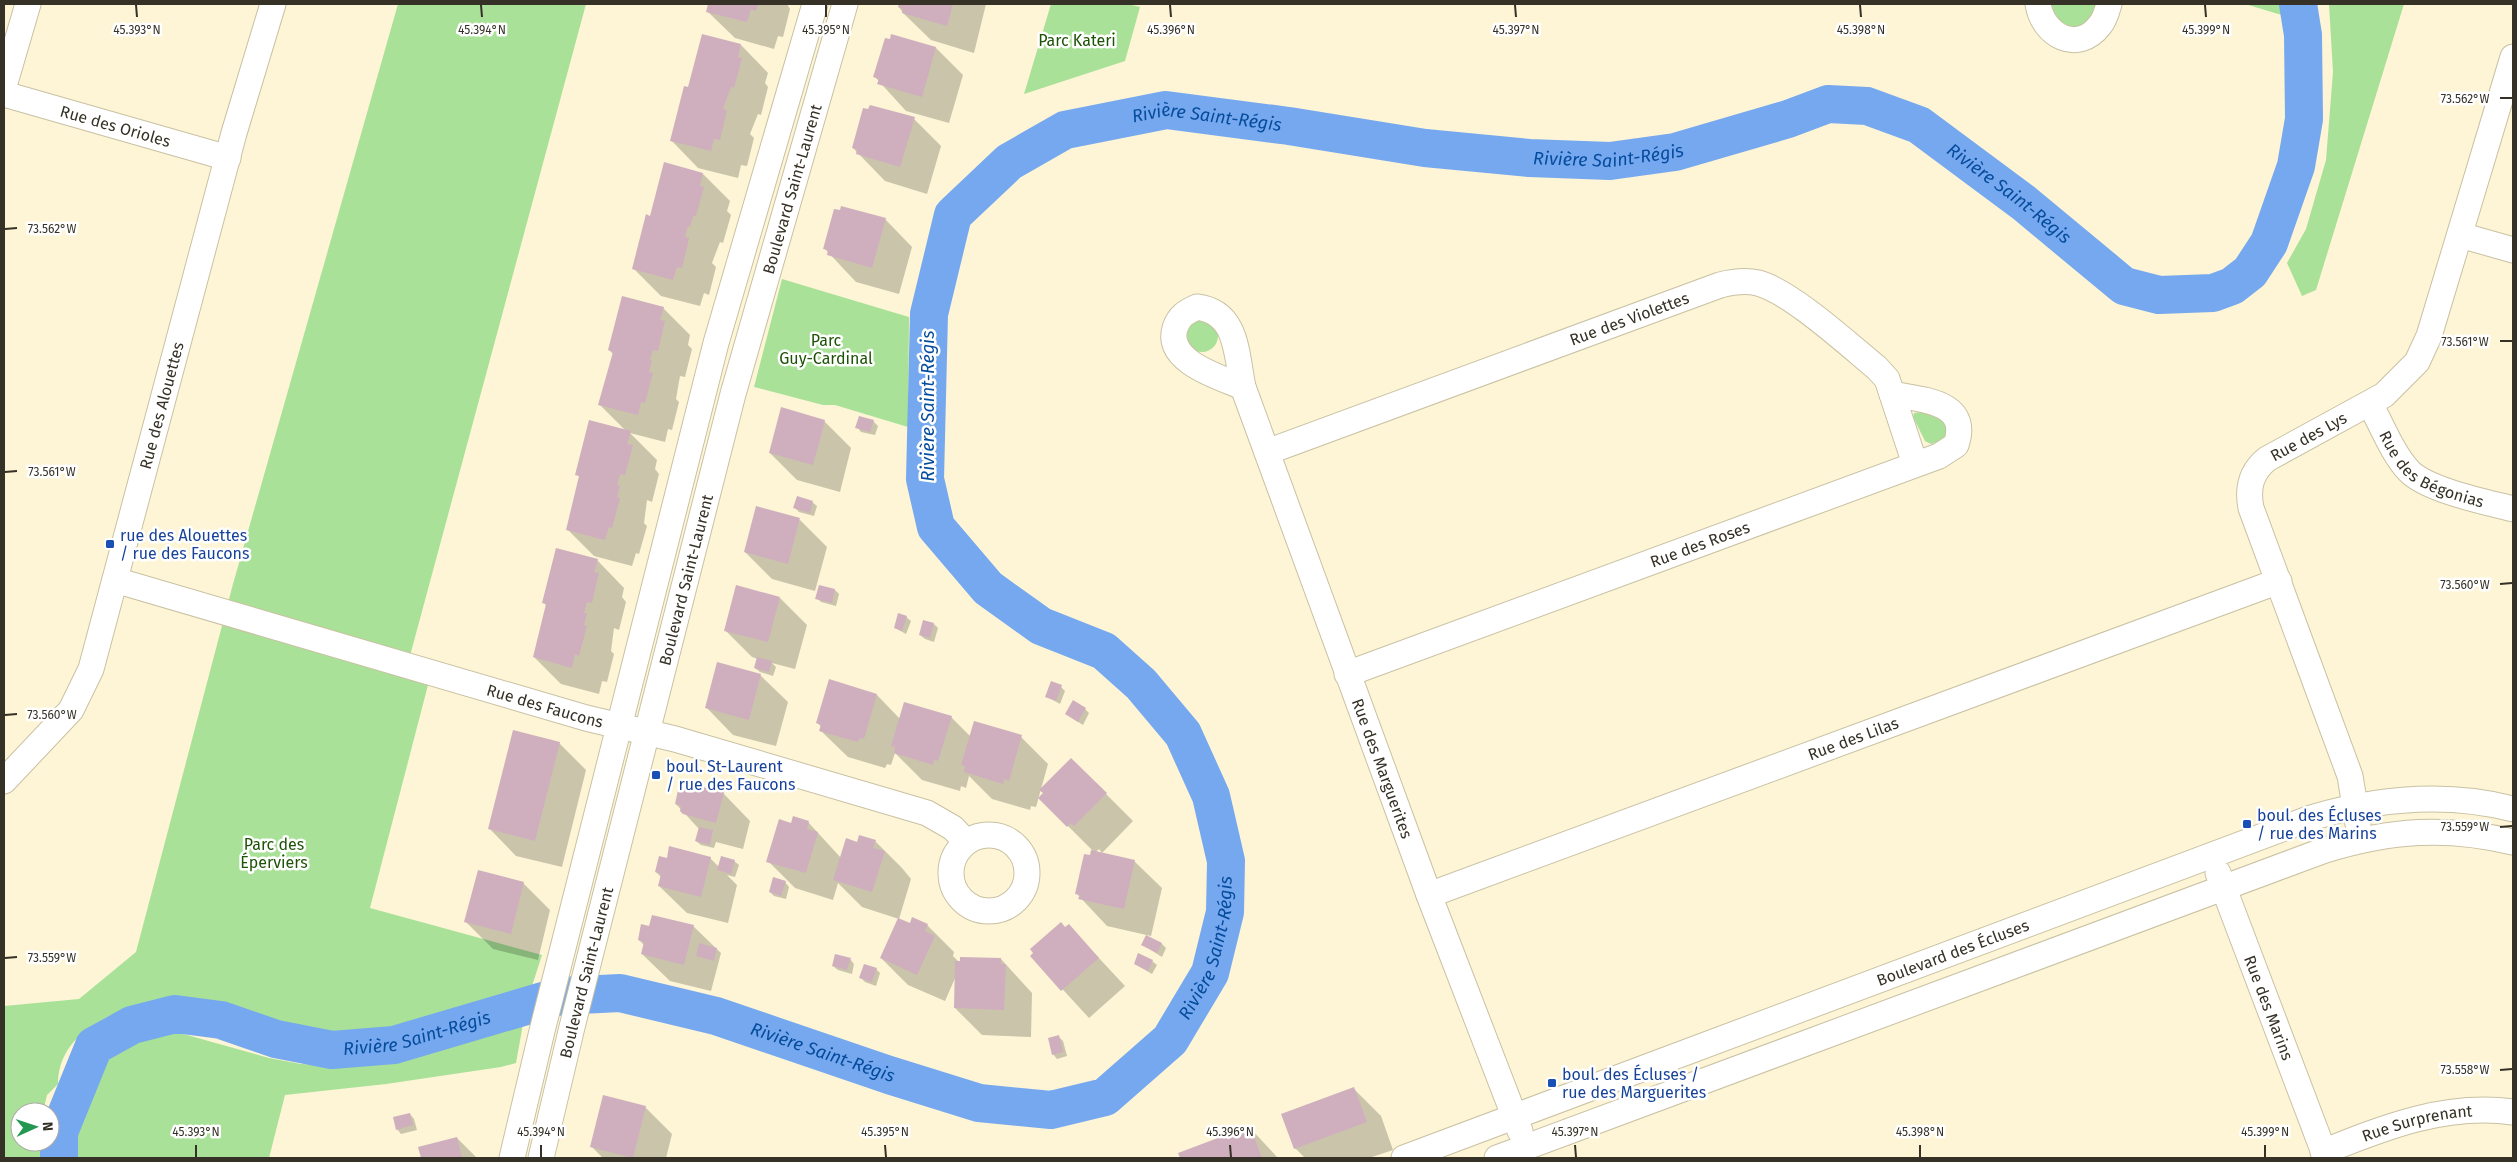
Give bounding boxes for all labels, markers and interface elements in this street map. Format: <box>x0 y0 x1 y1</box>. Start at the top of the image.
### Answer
text: 45.393°N <box>113 23 161 37</box>
text: 45.394°N <box>458 23 506 37</box>
text: 45.395°N <box>802 23 850 37</box>
text: 45.396°N <box>1147 23 1195 37</box>
text: 45.397°N <box>1492 23 1540 37</box>
text: 45.398°N <box>1837 23 1885 37</box>
text: 45.399°N <box>2182 23 2230 37</box>
park label: Parc Kateri <box>1038 31 1116 50</box>
text: 73.562°W <box>2441 92 2489 106</box>
water label: Rivière Saint-Régis <box>1130 98 1283 136</box>
street label: Rue des Orioles <box>58 101 173 151</box>
street label: Boulevard Saint-Laurent <box>758 102 825 276</box>
water label: Rivière Saint-Régis <box>1533 139 1686 172</box>
water label: Rivière Saint-Régis <box>1943 139 2076 248</box>
text: 73.562°W <box>28 222 76 236</box>
street label: Rue des Violettes <box>1567 288 1691 349</box>
park label: Parc Guy-Cardinal <box>779 331 873 368</box>
water label: Rivière Saint-Régis <box>917 331 939 481</box>
text: 73.561°W <box>2441 335 2489 349</box>
street label: Rue des Alouettes <box>135 340 187 471</box>
street label: Rue des Lys <box>2267 408 2350 465</box>
street label: Rue des Bégonias <box>2376 427 2486 511</box>
text: 73.561°W <box>28 465 76 479</box>
street label: Boulevard Saint-Laurent <box>655 492 717 667</box>
street label: Rue des Roses <box>1648 517 1752 571</box>
place label: rue des Alouettes / rue des Faucons <box>120 526 249 563</box>
marker: rue des Alouettes / rue des Faucons <box>104 538 116 550</box>
text: 73.560°W <box>2440 578 2490 592</box>
street label: Rue des Faucons <box>484 680 605 731</box>
street label: Rue des Marguerites <box>1348 696 1417 841</box>
text: 73.560°W <box>27 708 77 722</box>
street label: Rue des Lilas <box>1805 713 1901 764</box>
place label: boul. St-Laurent / rue des Faucons <box>666 757 795 794</box>
marker: boul. St-Laurent / rue des Faucons <box>650 769 662 781</box>
place label: boul. des Écluses / rue des Marins <box>2257 805 2382 843</box>
marker: boul. des Écluses / rue des Marins <box>2241 818 2253 830</box>
text: 73.559°W <box>2441 820 2489 834</box>
park label: Parc des Éperviers <box>240 835 308 872</box>
water label: Rivière Saint-Régis <box>1174 876 1237 1024</box>
street label: Boulevard Saint-Laurent <box>555 885 617 1060</box>
street label: Boulevard des Écluses <box>1874 915 2032 989</box>
text: 73.559°W <box>28 951 76 965</box>
street label: Rue des Marins <box>2241 952 2298 1063</box>
water label: Rivière Saint-Régis <box>342 1006 493 1060</box>
water label: Rivière Saint-Régis <box>748 1018 897 1087</box>
text: 73.558°W <box>2441 1063 2490 1077</box>
place label: boul. des Écluses / rue des Marguerites <box>1562 1064 1706 1102</box>
marker: boul. des Écluses / rue des Marguerites <box>1546 1077 1558 1089</box>
street label: Rue Surprenant <box>2359 1101 2473 1145</box>
north arrow <box>10 1102 60 1152</box>
text: N <box>39 1121 56 1131</box>
text: 45.393°N <box>172 1125 220 1139</box>
text: 45.394°N <box>517 1125 565 1139</box>
text: 45.395°N <box>861 1125 909 1139</box>
text: 45.396°N <box>1206 1125 1254 1139</box>
text: 45.397°N <box>1551 1125 1599 1139</box>
text: 45.398°N <box>1896 1125 1944 1139</box>
text: 45.399°N <box>2241 1125 2289 1139</box>

